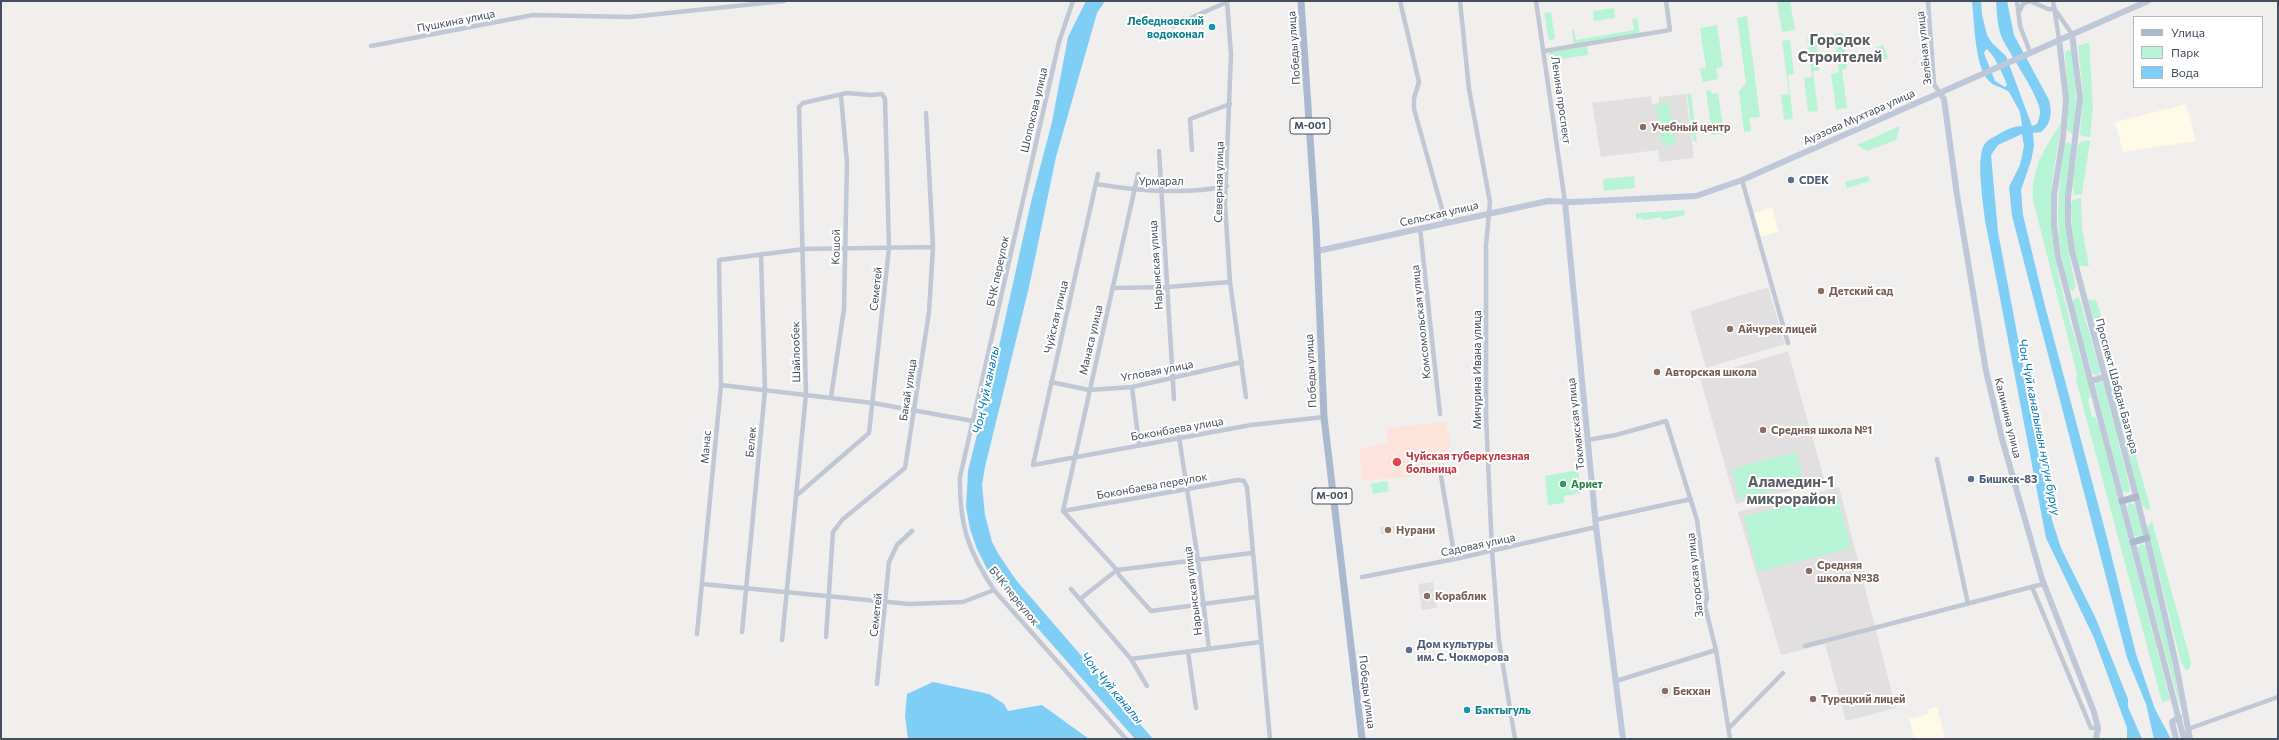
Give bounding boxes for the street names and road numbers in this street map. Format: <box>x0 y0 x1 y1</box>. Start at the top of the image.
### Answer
street label: Пушкина улица <box>416 7 496 35</box>
street label: Зелёная улица <box>1914 10 1934 86</box>
street label: Победы улица <box>1285 11 1303 85</box>
street label: Ленина проспект <box>1548 55 1574 145</box>
street label: Шопокова улица <box>1018 66 1050 154</box>
street label: Ауэзова Мухтара улица <box>1801 86 1917 148</box>
road number: М-001 <box>1290 118 1330 134</box>
street label: Северная улица <box>1212 141 1226 223</box>
street label: Урмарал <box>1138 174 1184 188</box>
street label: Сельская улица <box>1398 199 1480 229</box>
street label: Нарынская улица <box>1146 220 1166 310</box>
street label: Кошой <box>829 229 843 265</box>
street label: БЧК переулок <box>984 234 1012 308</box>
street label: Комсомольская улица <box>1408 264 1434 380</box>
street label: Семетей <box>867 266 885 312</box>
street label: Чуйская улица <box>1041 279 1071 355</box>
street label: Манаса улица <box>1077 304 1105 376</box>
street label: Мичурина Ивана улица <box>1470 310 1484 430</box>
street label: Проспект Шабдан Баатыра <box>2093 317 2141 455</box>
street label: Шайлообек <box>789 321 803 383</box>
street label: Победы улица <box>1302 334 1320 408</box>
street label: Угловая улица <box>1120 357 1194 385</box>
street label: Бакай улица <box>897 358 919 422</box>
street label: Калинина улица <box>1992 376 2024 460</box>
street label: Токмакская улица <box>1565 377 1587 471</box>
street label: Боконбаева улица <box>1130 414 1224 444</box>
street label: Белек <box>743 426 759 458</box>
street label: Манас <box>698 430 714 464</box>
street label: Боконбаева переулок <box>1096 470 1208 502</box>
road number: М-001 <box>1312 488 1352 504</box>
street label: Садовая улица <box>1440 531 1516 559</box>
street label: Загорская улица <box>1684 532 1706 618</box>
street label: Нарынская улица <box>1181 546 1205 636</box>
street label: БЧК переулок <box>986 564 1042 628</box>
street label: Семетей <box>867 592 885 638</box>
street label: Победы улица <box>1356 655 1378 729</box>

